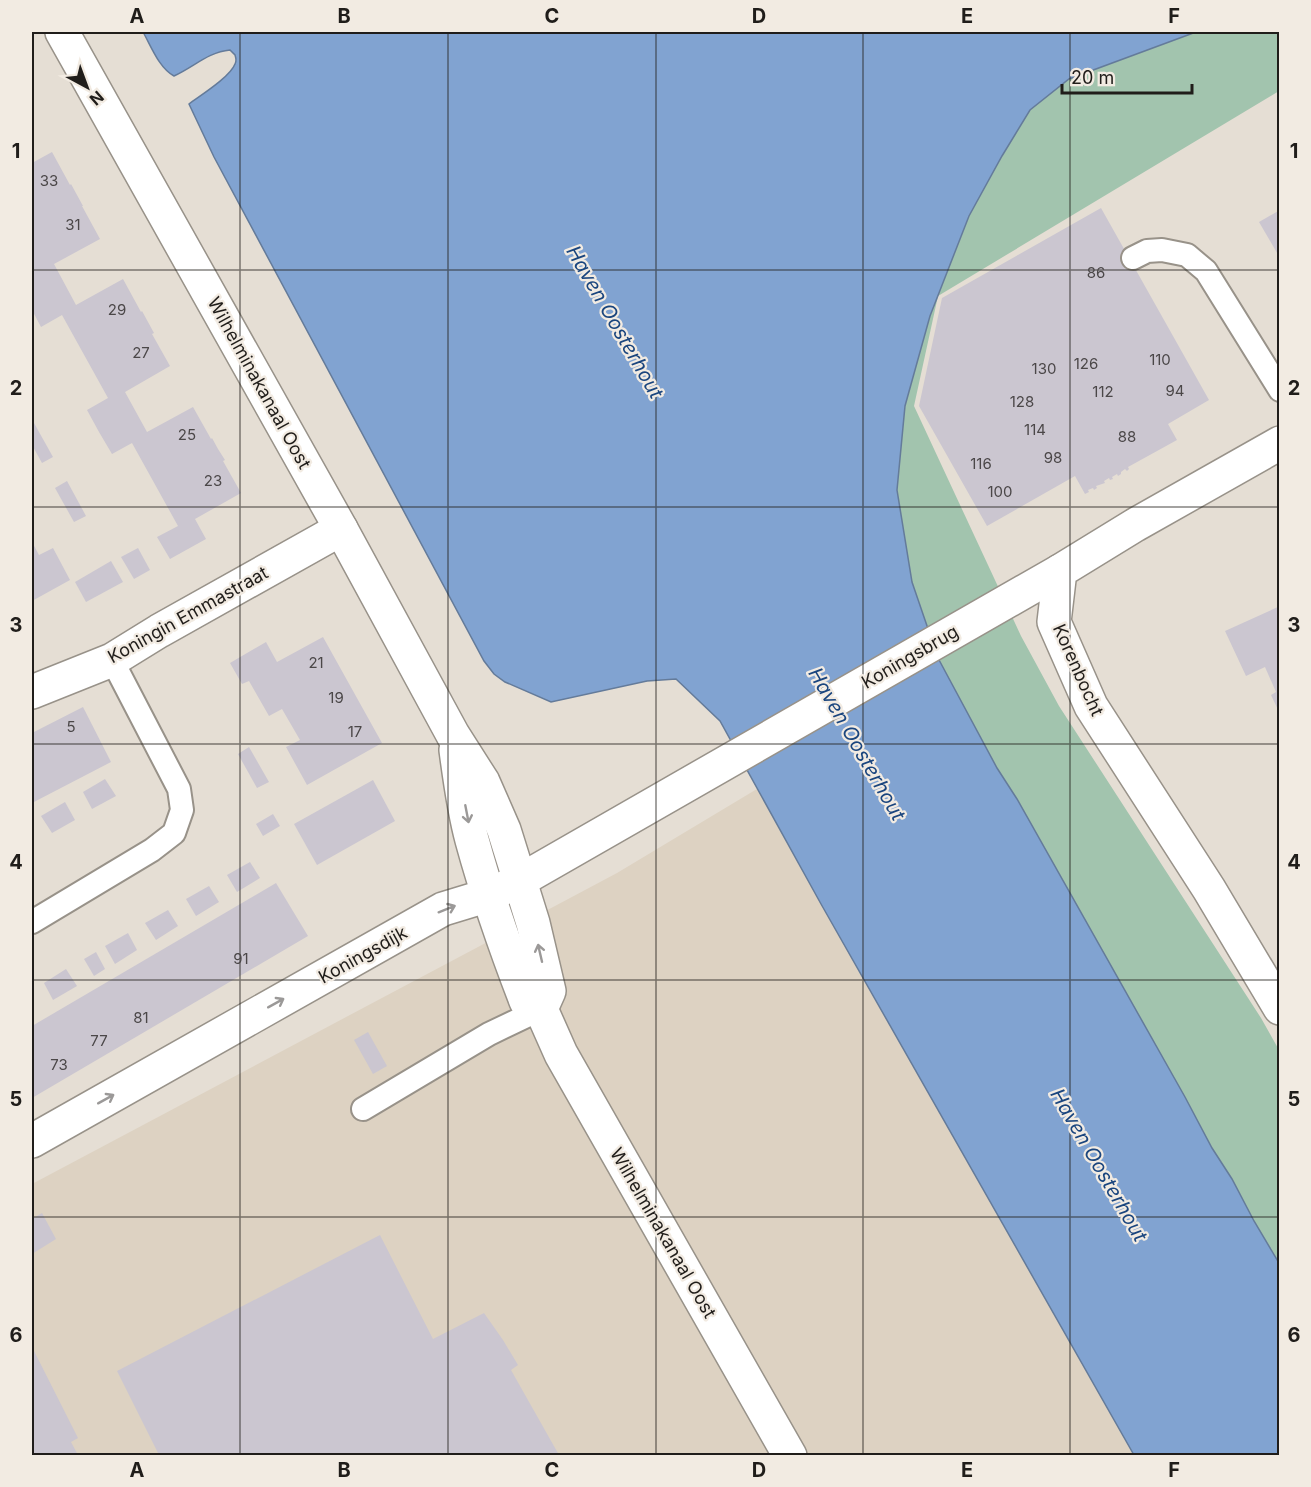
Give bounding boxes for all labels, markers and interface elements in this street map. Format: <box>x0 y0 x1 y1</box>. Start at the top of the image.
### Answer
text: A <box>130 4 145 28</box>
text: B <box>337 4 351 28</box>
text: C <box>545 4 559 28</box>
text: D <box>752 4 766 28</box>
text: E <box>961 4 973 28</box>
text: F <box>1168 4 1180 28</box>
north arrow <box>57 57 117 117</box>
scale bar <box>1062 57 1192 95</box>
text: 20 m <box>1071 67 1114 88</box>
text: N <box>86 87 108 110</box>
text: 1 <box>12 139 20 163</box>
text: 1 <box>1290 139 1298 163</box>
house number: 33 <box>40 171 58 190</box>
house number: 31 <box>65 215 81 234</box>
water label: Haven Oosterhout <box>561 241 669 403</box>
house number: 86 <box>1087 263 1105 282</box>
street label: Wilhelminakanaal Oost <box>203 293 315 472</box>
house number: 29 <box>108 300 126 319</box>
house number: 27 <box>132 343 150 362</box>
house number: 110 <box>1149 350 1171 369</box>
house number: 126 <box>1074 354 1098 373</box>
house number: 130 <box>1032 359 1056 378</box>
text: 2 <box>10 376 22 400</box>
text: 2 <box>1288 376 1300 400</box>
house number: 94 <box>1166 381 1185 400</box>
house number: 112 <box>1092 382 1114 401</box>
house number: 128 <box>1010 392 1034 411</box>
house number: 114 <box>1024 420 1046 439</box>
house number: 25 <box>178 425 196 444</box>
house number: 88 <box>1118 427 1136 446</box>
house number: 98 <box>1044 448 1062 467</box>
house number: 116 <box>970 454 992 473</box>
house number: 23 <box>204 471 222 490</box>
house number: 100 <box>987 482 1013 501</box>
street label: Koningin Emmastraat <box>104 562 271 667</box>
text: 3 <box>10 613 22 637</box>
text: 3 <box>1288 613 1300 637</box>
street label: Koningsbrug <box>858 621 962 693</box>
street label: Korenbocht <box>1049 621 1108 719</box>
house number: 21 <box>308 653 324 672</box>
water label: Haven Oosterhout <box>803 663 911 825</box>
house number: 19 <box>328 688 344 707</box>
house number: 5 <box>66 717 76 736</box>
house number: 17 <box>348 722 362 741</box>
one-way arrow <box>462 803 473 823</box>
text: 4 <box>9 850 23 874</box>
text: 4 <box>1287 850 1301 874</box>
one-way arrow <box>437 903 455 914</box>
street label: Koningsdijk <box>315 922 411 987</box>
one-way arrow <box>534 944 545 964</box>
house number: 91 <box>233 949 249 968</box>
one-way arrow <box>267 997 284 1009</box>
house number: 81 <box>133 1008 149 1027</box>
house number: 77 <box>90 1031 108 1050</box>
house number: 73 <box>50 1055 68 1074</box>
water label: Haven Oosterhout <box>1045 1084 1153 1246</box>
text: 5 <box>10 1087 22 1111</box>
text: 5 <box>1288 1087 1300 1111</box>
one-way arrow <box>97 1093 114 1105</box>
street label: Wilhelminakanaal Oost <box>606 1144 721 1322</box>
text: 6 <box>10 1323 23 1347</box>
text: 6 <box>1288 1323 1301 1347</box>
text: A <box>130 1458 145 1482</box>
text: B <box>337 1458 351 1482</box>
text: C <box>545 1458 559 1482</box>
text: D <box>752 1458 766 1482</box>
text: E <box>961 1458 973 1482</box>
text: F <box>1168 1458 1180 1482</box>

